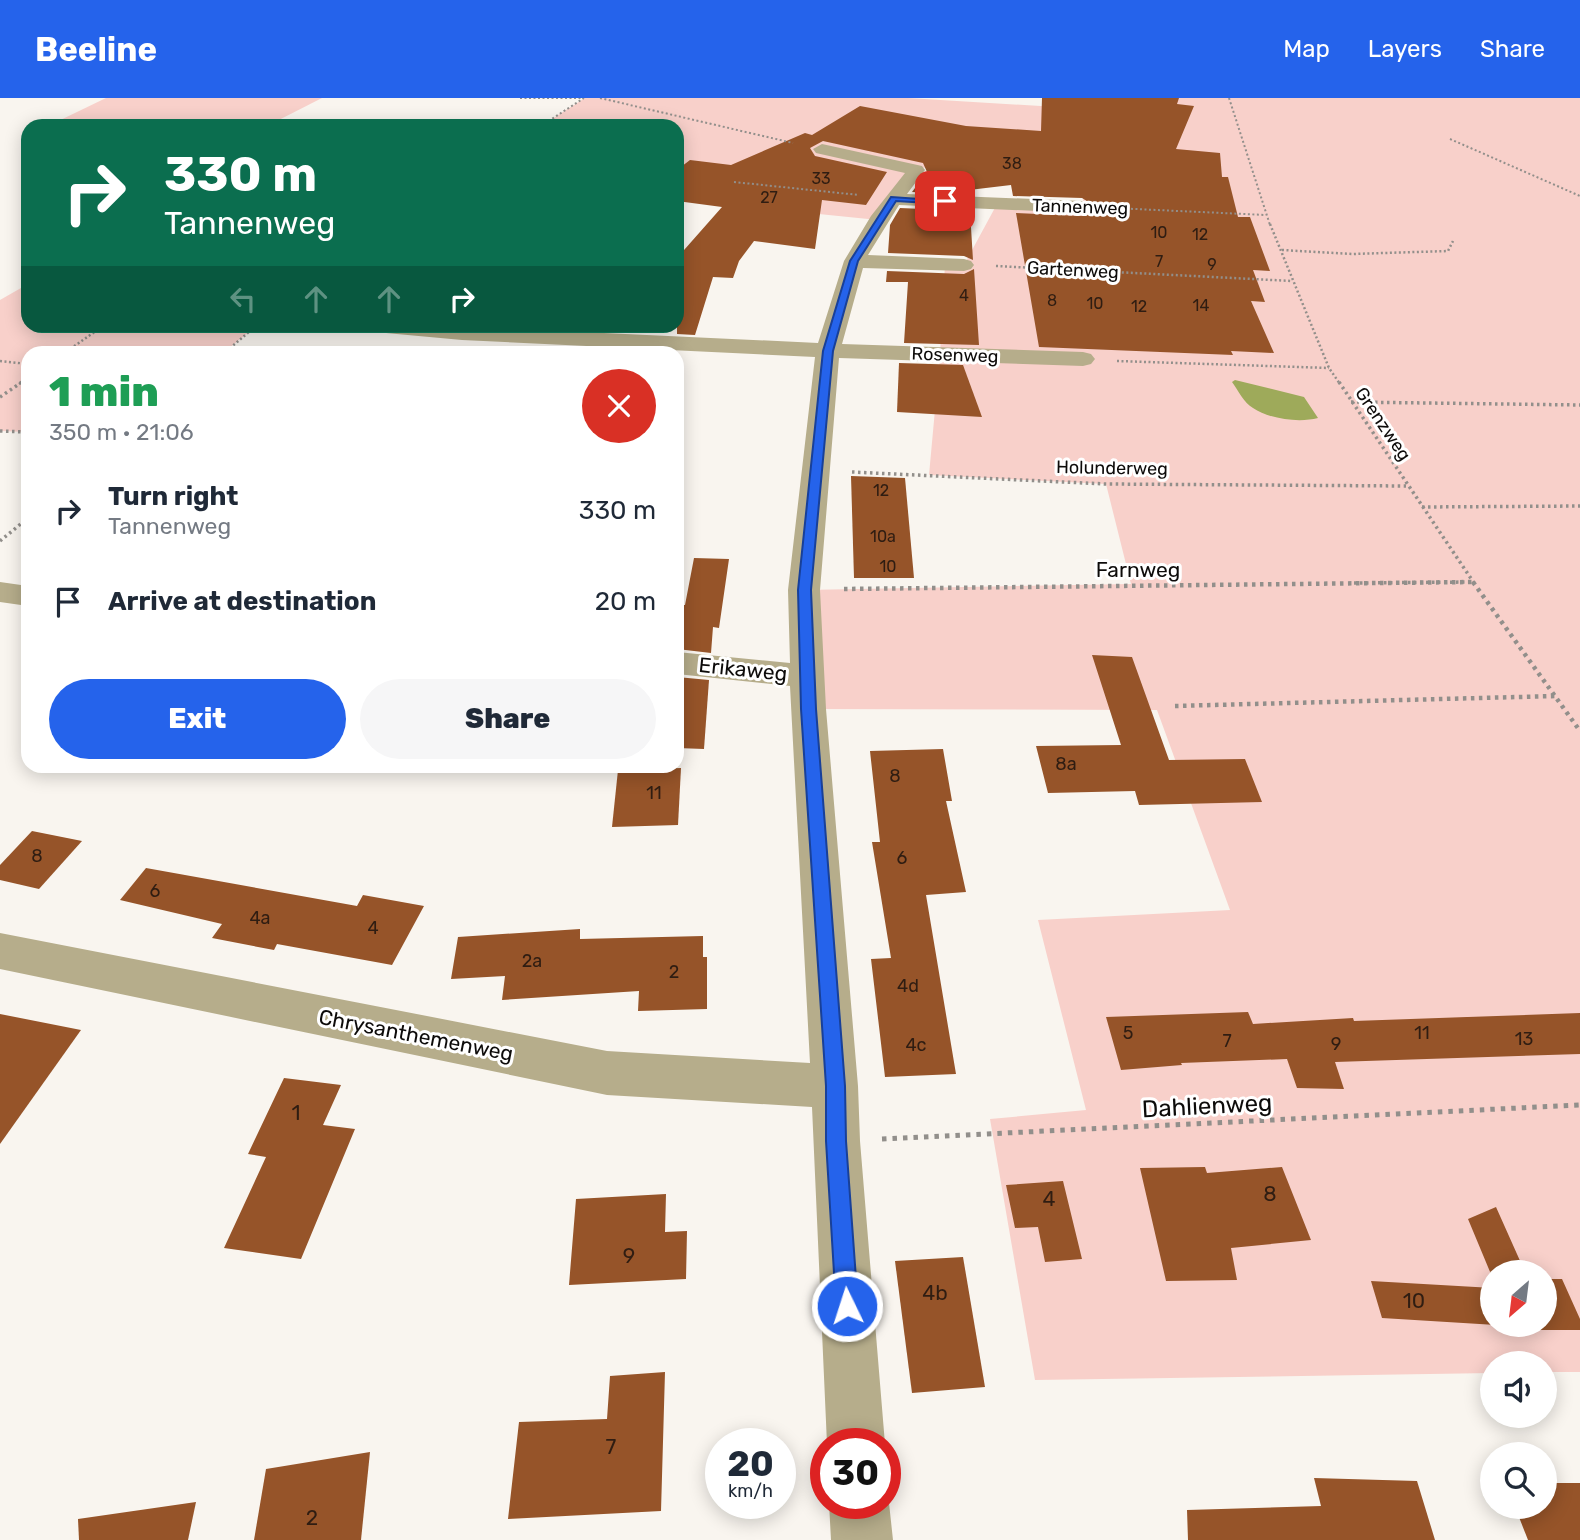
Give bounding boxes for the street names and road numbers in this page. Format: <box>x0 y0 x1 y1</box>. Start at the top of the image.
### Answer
street label: Tannenweg <box>1031 194 1129 220</box>
street label: Gartenweg <box>1027 257 1119 283</box>
street label: Rosenweg <box>911 342 999 368</box>
street label: Grenzweg <box>1350 383 1416 465</box>
street label: Holunderweg <box>1056 456 1168 480</box>
street label: Farnweg <box>1096 557 1180 582</box>
street label: Erikaweg <box>698 652 788 686</box>
street label: Chrysanthemenweg <box>317 1004 515 1066</box>
street label: Dahlienweg <box>1141 1089 1273 1123</box>

